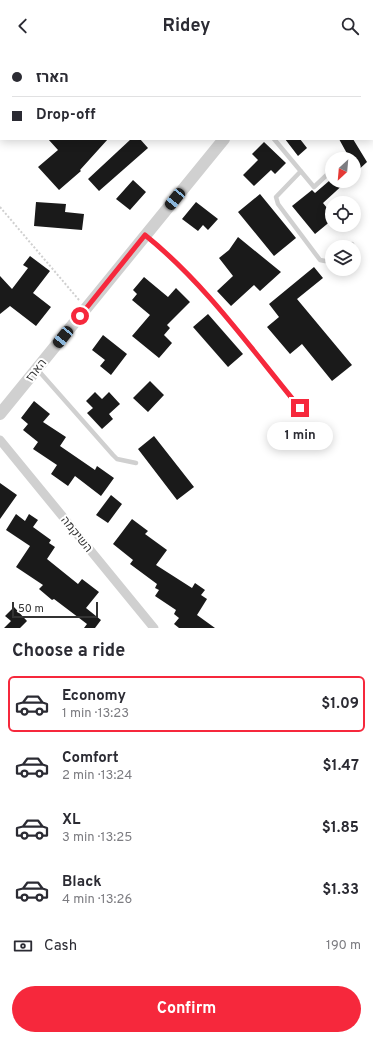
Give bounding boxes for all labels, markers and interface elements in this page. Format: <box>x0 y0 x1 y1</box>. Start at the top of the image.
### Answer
icon: back <box>12 15 34 37</box>
text: Ridey <box>163 15 210 38</box>
icon: search <box>339 15 361 37</box>
text: הארז <box>36 69 69 88</box>
text: Drop-off <box>36 106 96 125</box>
north arrow <box>325 152 361 188</box>
map controls <box>325 152 361 276</box>
car <box>163 186 187 212</box>
button: locate <box>325 196 361 232</box>
button: layers <box>325 240 361 276</box>
route start <box>71 307 89 325</box>
car <box>51 324 75 350</box>
street label: הארז <box>23 356 51 385</box>
route end <box>291 399 309 417</box>
callout: 1 min <box>267 422 333 450</box>
text: 1 min <box>284 428 316 444</box>
street label: השיקמה <box>57 513 96 556</box>
scale bar <box>12 600 98 619</box>
text: 50 m <box>18 602 44 616</box>
text: Choose a ride <box>12 640 125 663</box>
icon: car <box>14 686 50 722</box>
text: Economy <box>62 687 126 706</box>
text: $1.09 <box>321 695 359 714</box>
text: 1 min · 13:23 <box>62 706 129 722</box>
icon: car <box>14 748 50 784</box>
text: Comfort <box>62 749 119 768</box>
text: $1.47 <box>323 757 359 776</box>
text: 2 min · 13:24 <box>62 768 132 784</box>
icon: car <box>14 810 50 846</box>
text: XL <box>62 811 80 830</box>
text: $1.85 <box>322 819 359 838</box>
text: 3 min · 13:25 <box>62 830 132 846</box>
icon: car <box>14 872 50 908</box>
text: Black <box>62 873 102 892</box>
text: $1.33 <box>322 881 359 900</box>
text: 4 min · 13:26 <box>62 892 132 908</box>
icon: cash <box>12 935 34 957</box>
text: Cash <box>44 937 77 956</box>
text: 190 m <box>326 938 361 954</box>
button: Confirm <box>12 986 361 1032</box>

